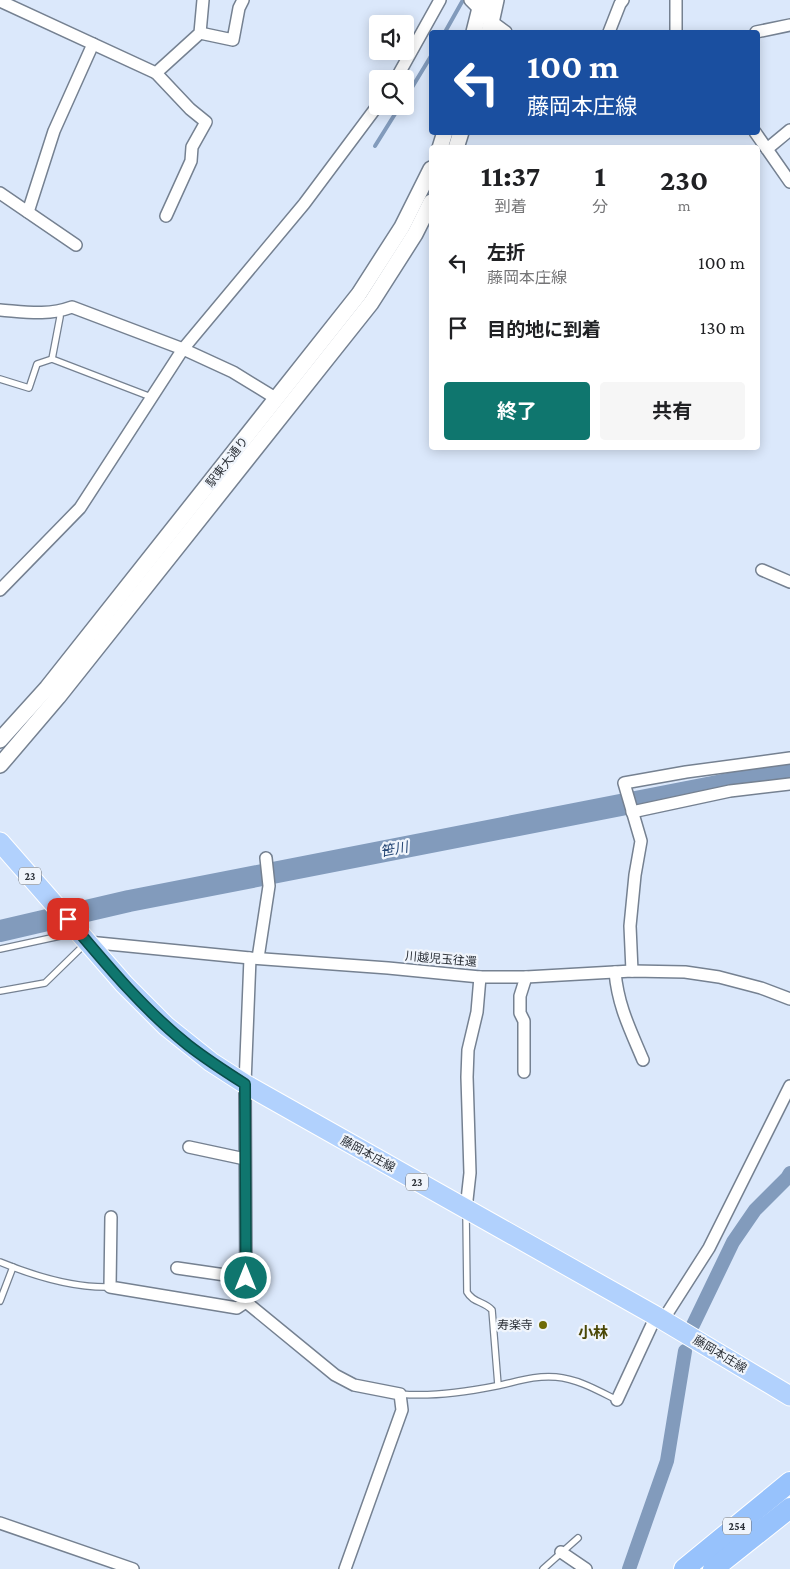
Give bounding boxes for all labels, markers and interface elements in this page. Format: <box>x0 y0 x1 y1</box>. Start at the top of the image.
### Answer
map controls <box>369 15 414 115</box>
button: sound <box>369 15 414 60</box>
text: 100 m <box>527 47 619 86</box>
icon: left <box>444 50 509 115</box>
button: search <box>369 70 414 115</box>
text: 藤岡本庄線 <box>527 94 637 119</box>
text: 11:37 <box>481 159 540 192</box>
text: 1 <box>595 159 606 192</box>
text: 230 <box>660 163 708 196</box>
text: m <box>678 197 691 214</box>
text: 到着 <box>495 198 527 215</box>
text: 分 <box>592 198 608 215</box>
text: 左折 <box>487 242 525 263</box>
icon: left <box>444 249 472 277</box>
text: 100 m <box>698 252 745 273</box>
text: 藤岡本庄線 <box>487 269 567 286</box>
icon: arrive <box>444 314 472 342</box>
text: 130 m <box>700 317 745 338</box>
text: 目的地に到着 <box>487 319 601 340</box>
button: 終了 <box>444 382 590 440</box>
button: 共有 <box>600 382 745 440</box>
street label: 駅東大通り <box>203 434 251 490</box>
water label: 笹川 <box>379 838 411 860</box>
road number: 23 <box>19 868 41 884</box>
pin <box>47 898 89 940</box>
icon: arrive <box>54 905 82 933</box>
street label: 川越児玉往還 <box>405 949 477 969</box>
street label: 藤岡本庄線 <box>338 1133 398 1175</box>
road number: 23 <box>406 1174 428 1190</box>
position arrow <box>219 1251 271 1303</box>
place label: 寿楽寺 <box>497 1318 533 1332</box>
marker: 寿楽寺 <box>537 1319 549 1331</box>
district label: 小林 <box>578 1325 608 1341</box>
street label: 藤岡本庄線 <box>691 1333 749 1375</box>
road number: 254 <box>723 1518 751 1534</box>

